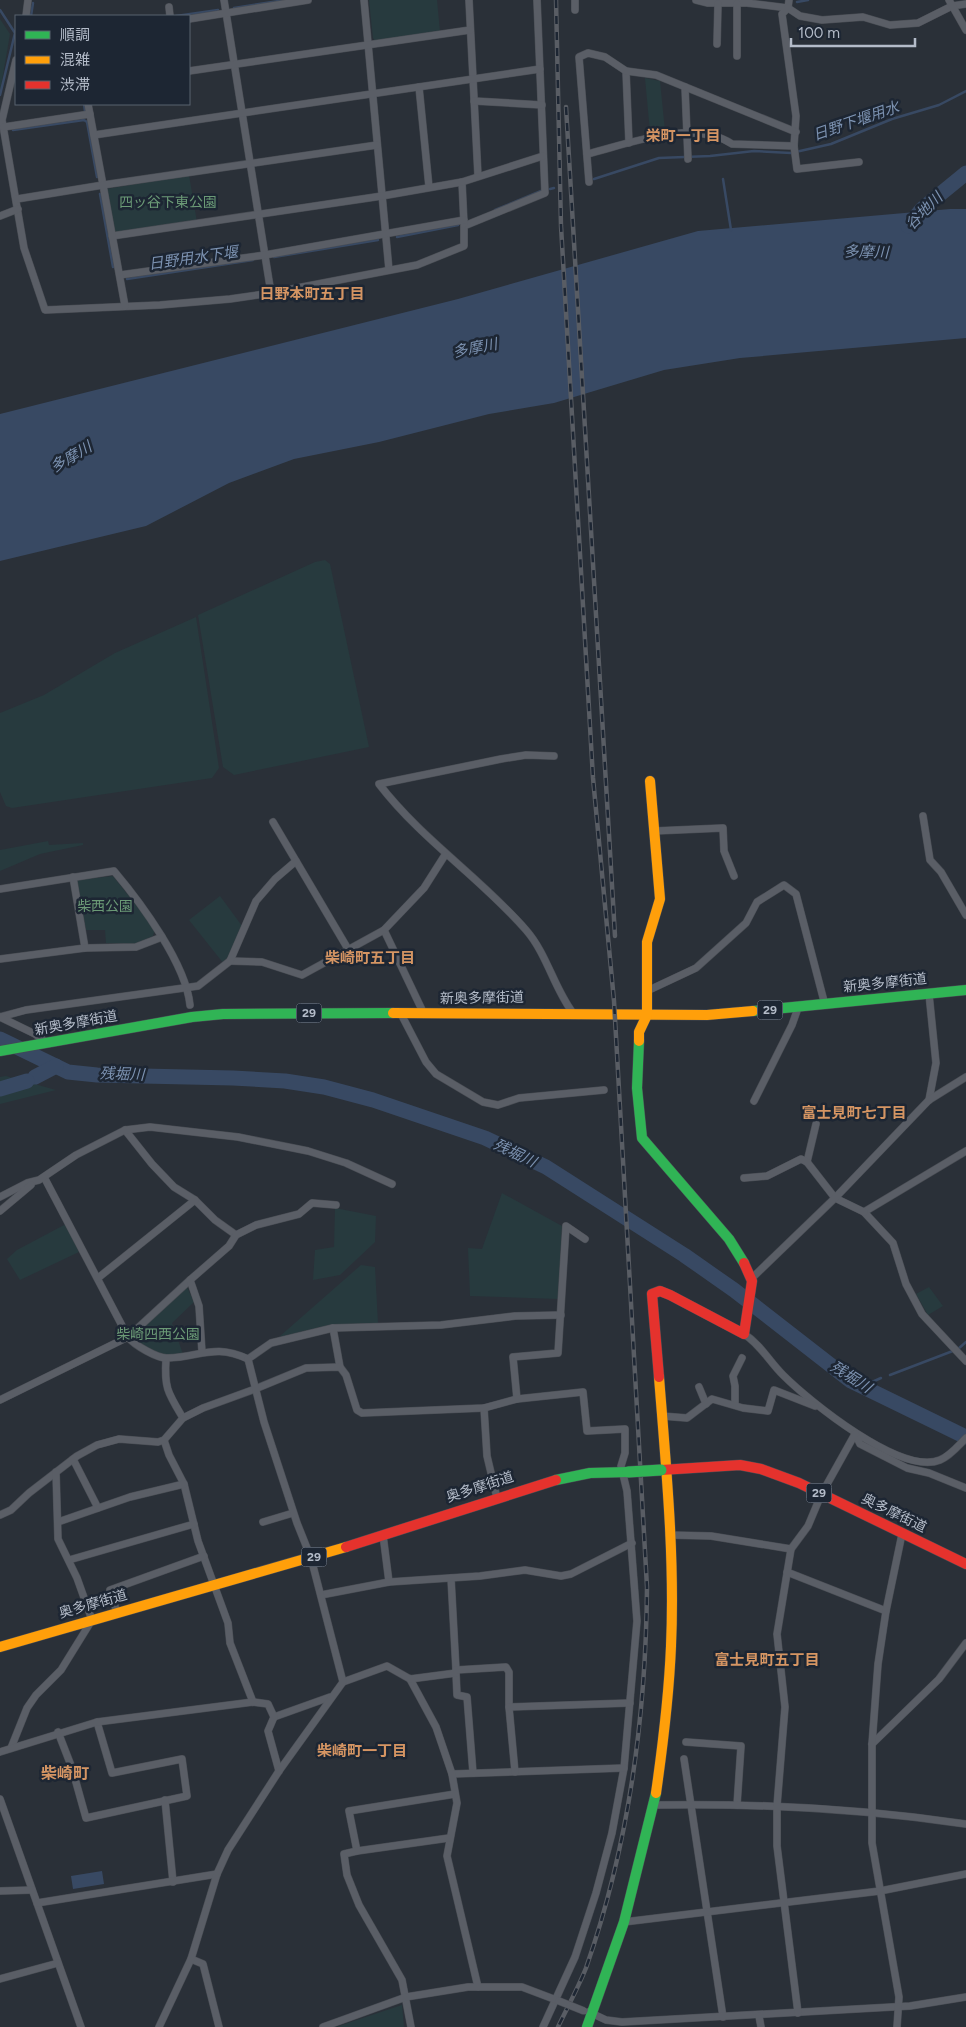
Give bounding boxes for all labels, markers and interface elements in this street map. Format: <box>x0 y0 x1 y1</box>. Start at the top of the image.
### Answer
legend <box>15 15 190 105</box>
scale bar <box>791 15 915 47</box>
text: 100 m <box>798 24 840 42</box>
text: 順調 <box>60 26 90 44</box>
text: 混雑 <box>60 51 90 69</box>
text: 渋滞 <box>60 76 90 94</box>
water label: 日野下堰用水 <box>811 97 903 144</box>
district label: 栄町一丁目 <box>645 127 721 145</box>
water label: 谷地川 <box>902 187 948 233</box>
park label: 四ッ谷下東公園 <box>119 194 217 211</box>
water label: 日野用水下堰 <box>147 242 242 273</box>
water label: 多摩川 <box>843 243 891 261</box>
district label: 日野本町五丁目 <box>259 285 365 303</box>
water label: 多摩川 <box>451 334 501 361</box>
water label: 多摩川 <box>47 437 97 476</box>
park label: 柴西公園 <box>77 898 133 915</box>
district label: 柴崎町五丁目 <box>325 949 415 967</box>
street label: 新奥多摩街道 <box>842 970 928 996</box>
street label: 新奥多摩街道 <box>440 989 524 1007</box>
road number: 29 <box>758 1000 782 1020</box>
road number: 29 <box>296 1004 322 1022</box>
street label: 新奥多摩街道 <box>33 1007 119 1039</box>
water label: 残堀川 <box>99 1064 147 1084</box>
district label: 富士見町七丁目 <box>801 1104 907 1122</box>
water label: 残堀川 <box>491 1135 541 1172</box>
park label: 柴崎四西公園 <box>116 1326 200 1343</box>
water label: 残堀川 <box>827 1357 877 1398</box>
street label: 奥多摩街道 <box>444 1468 516 1506</box>
road number: 29 <box>806 1484 832 1502</box>
street label: 奥多摩街道 <box>859 1490 929 1536</box>
road number: 29 <box>302 1548 326 1566</box>
street label: 奥多摩街道 <box>57 1586 129 1622</box>
district label: 富士見町五丁目 <box>714 1651 820 1669</box>
district label: 柴崎町一丁目 <box>317 1742 407 1760</box>
district label: 柴崎町 <box>41 1764 89 1783</box>

